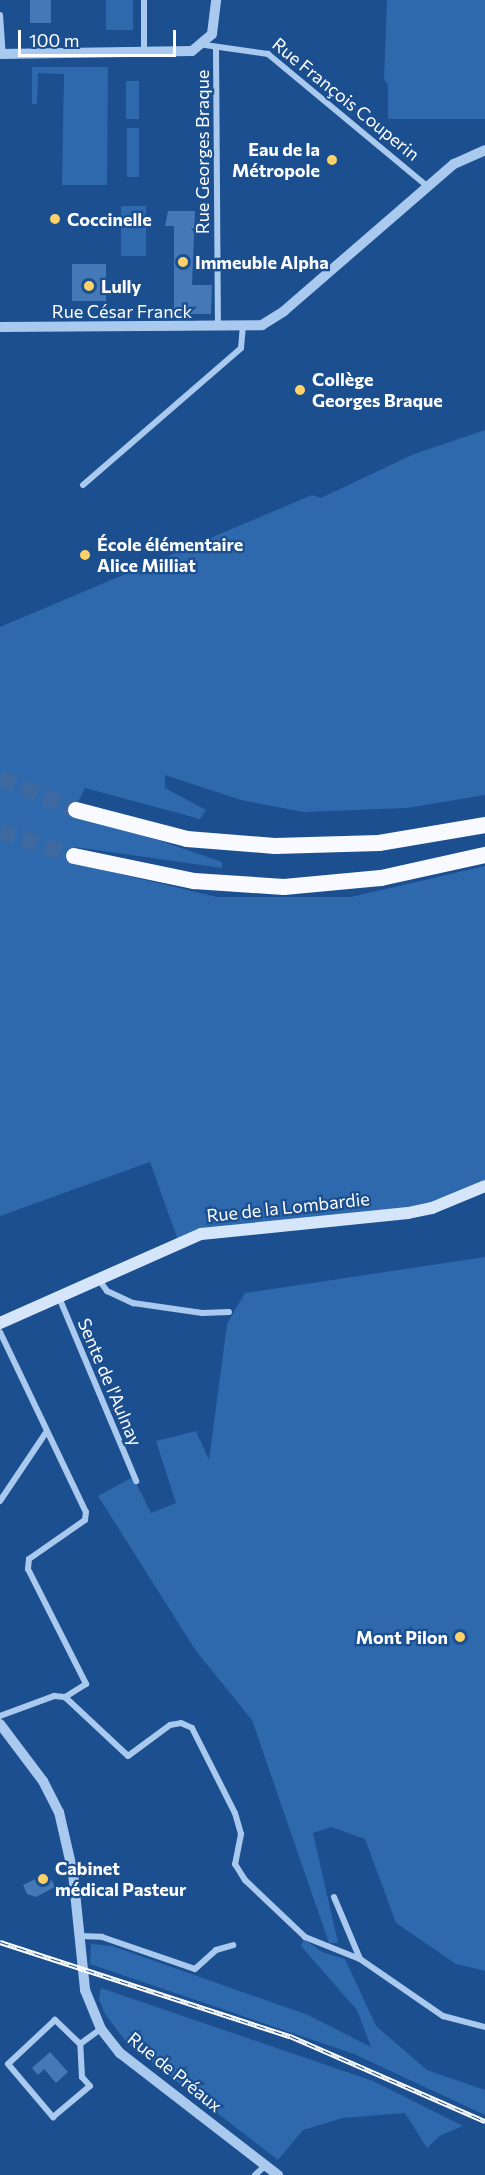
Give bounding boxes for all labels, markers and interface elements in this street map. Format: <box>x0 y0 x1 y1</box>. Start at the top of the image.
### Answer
scale bar <box>21 18 178 56</box>
text: 100 m <box>29 29 79 51</box>
street label: Rue François Couperin <box>268 33 424 165</box>
street label: Rue Georges Braque <box>191 70 213 234</box>
place label: Eau de la Métropole <box>232 139 320 182</box>
marker: Eau de la Métropole <box>325 153 339 167</box>
place label: Coccinelle <box>67 208 152 230</box>
marker: Coccinelle <box>48 212 62 226</box>
place label: Immeuble Alpha <box>195 251 329 273</box>
marker: Immeuble Alpha <box>176 255 190 269</box>
place label: Lully <box>101 275 141 297</box>
marker: Lully <box>82 279 96 293</box>
street label: Rue César Franck <box>52 300 192 322</box>
place label: Collège Georges Braque <box>312 369 443 412</box>
marker: Collège Georges Braque <box>293 383 307 397</box>
place label: École élémentaire Alice Milliat <box>97 534 243 576</box>
marker: École élémentaire Alice Milliat <box>78 548 92 562</box>
street label: Rue de la Lombardie <box>205 1188 371 1226</box>
street label: Sente de l'Aulnay <box>73 1315 147 1449</box>
place label: Mont Pilon <box>356 1626 448 1648</box>
marker: Mont Pilon <box>453 1630 467 1644</box>
place label: Cabinet médical Pasteur <box>55 1858 186 1900</box>
marker: Cabinet médical Pasteur <box>36 1872 50 1886</box>
street label: Rue de Préaux <box>124 2027 226 2117</box>

